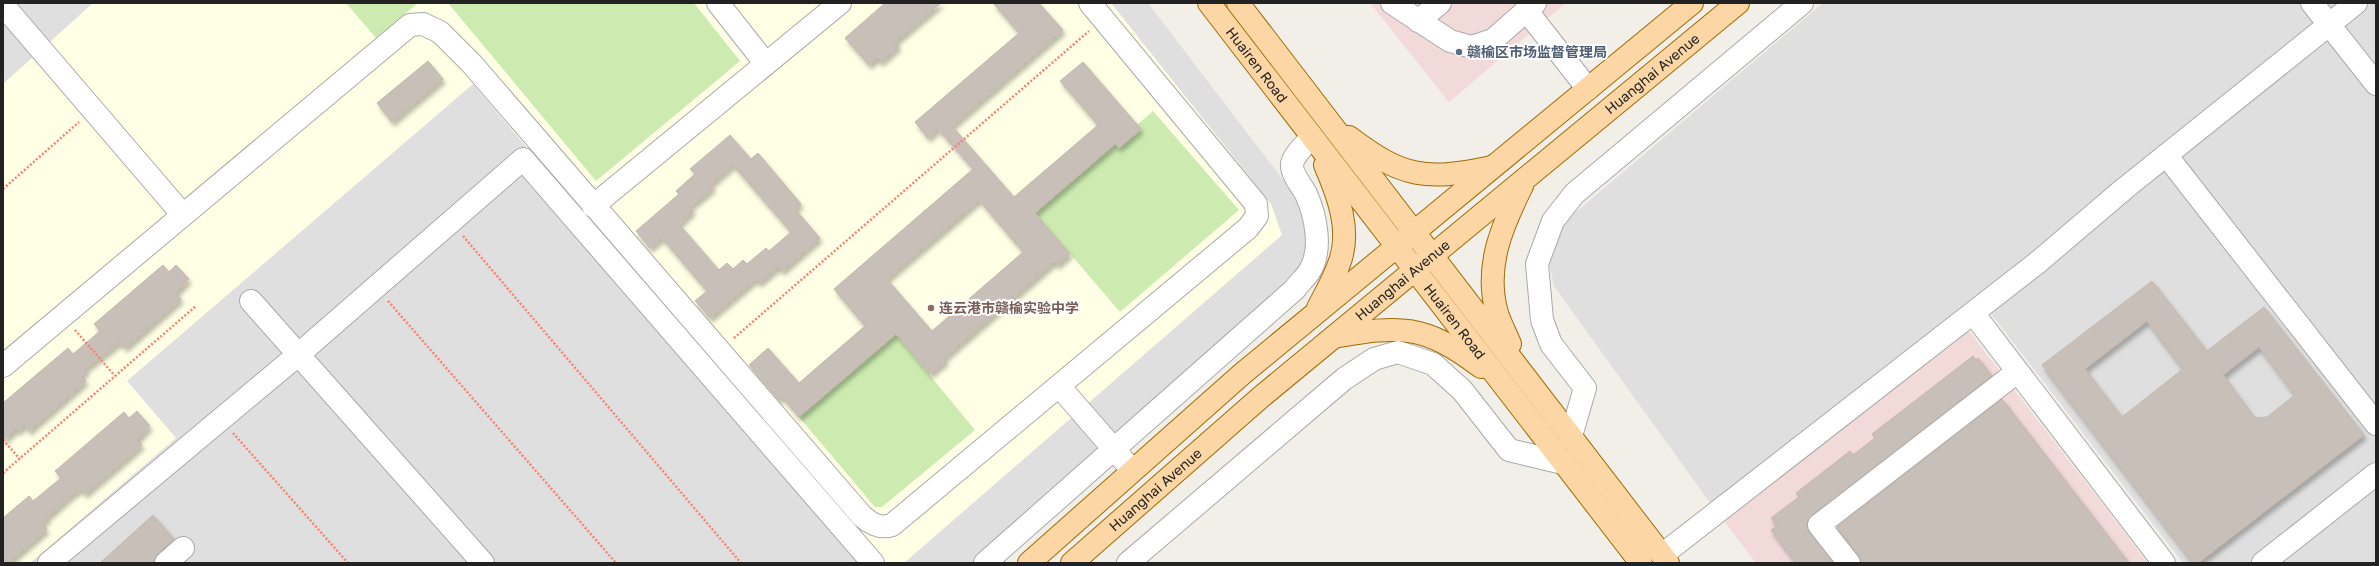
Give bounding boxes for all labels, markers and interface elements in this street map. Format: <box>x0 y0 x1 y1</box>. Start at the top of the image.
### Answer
street label: Huairen Road <box>1223 23 1291 106</box>
street label: Huanghai Avenue <box>1601 29 1703 117</box>
place label: 赣榆区市场监督管理局 <box>1467 43 1607 60</box>
marker: 赣榆区市场监督管理局 <box>1454 47 1464 57</box>
street label: Huanghai Avenue <box>1351 236 1453 324</box>
street label: Huairen Road <box>1420 280 1489 362</box>
place label: 连云港市赣榆实验中学 <box>939 299 1079 316</box>
marker: 连云港市赣榆实验中学 <box>926 303 936 313</box>
street label: Huanghai Avenue <box>1105 444 1205 535</box>

